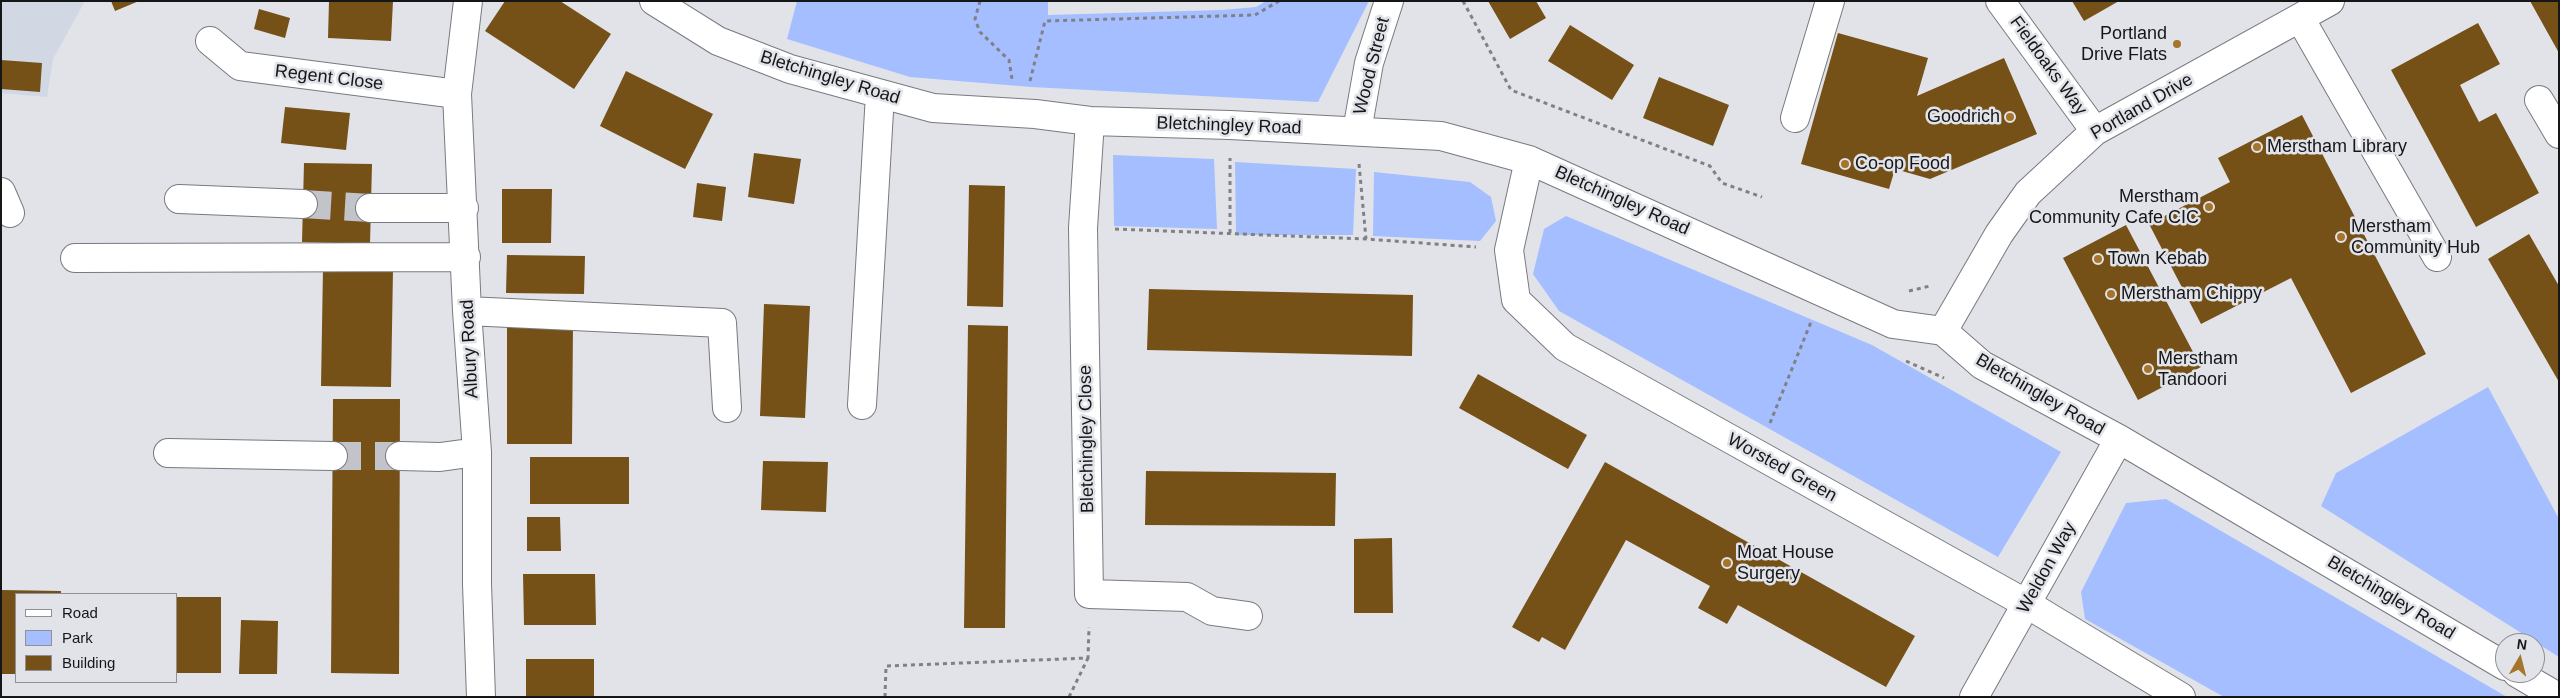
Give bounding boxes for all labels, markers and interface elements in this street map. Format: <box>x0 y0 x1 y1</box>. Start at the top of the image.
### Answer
street label: Fieldoaks Way <box>2005 12 2091 120</box>
street label: Wood Street <box>1349 15 1395 117</box>
place label: Portland Drive Flats <box>2081 23 2167 66</box>
marker: Portland Drive Flats <box>2171 38 2183 50</box>
street label: Bletchingley Road <box>757 46 903 110</box>
street label: Regent Close <box>274 61 384 95</box>
street label: Portland Drive <box>2087 69 2197 145</box>
place label: Goodrich <box>1927 106 2000 128</box>
marker: Goodrich <box>2004 111 2016 123</box>
street label: Bletchingley Road <box>1156 113 1302 139</box>
place label: Merstham Library <box>2267 136 2407 158</box>
marker: Merstham Library <box>2251 141 2263 153</box>
place label: Co-op Food <box>1855 153 1950 175</box>
marker: Co-op Food <box>1839 158 1851 170</box>
street label: Bletchingley Road <box>1551 162 1693 240</box>
place label: Merstham Community Cafe CIC <box>2029 186 2199 228</box>
marker: Merstham Community Cafe CIC <box>2203 201 2215 213</box>
place label: Merstham Community Hub <box>2351 216 2480 258</box>
marker: Merstham Community Hub <box>2335 231 2347 243</box>
place label: Town Kebab <box>2108 248 2207 270</box>
marker: Town Kebab <box>2092 253 2104 265</box>
place label: Merstham Chippy <box>2121 283 2262 305</box>
marker: Merstham Chippy <box>2105 288 2117 300</box>
street label: Albury Road <box>457 299 483 399</box>
place label: Merstham Tandoori <box>2158 348 2238 390</box>
street label: Bletchingley Road <box>1972 349 2108 441</box>
marker: Merstham Tandoori <box>2142 363 2154 375</box>
street label: Bletchingley Close <box>1075 365 1099 513</box>
street label: Worsted Green <box>1724 429 1840 507</box>
street label: Weldon Way <box>2013 519 2081 617</box>
place label: Moat House Surgery <box>1737 542 1834 584</box>
street label: Bletchingley Road <box>2323 551 2459 645</box>
marker: Moat House Surgery <box>1721 557 1733 569</box>
legend <box>15 593 178 683</box>
text: Road <box>62 604 98 621</box>
text: Park <box>62 629 93 646</box>
north arrow <box>2495 633 2545 683</box>
text: N <box>2516 636 2528 653</box>
text: Building <box>62 654 115 671</box>

